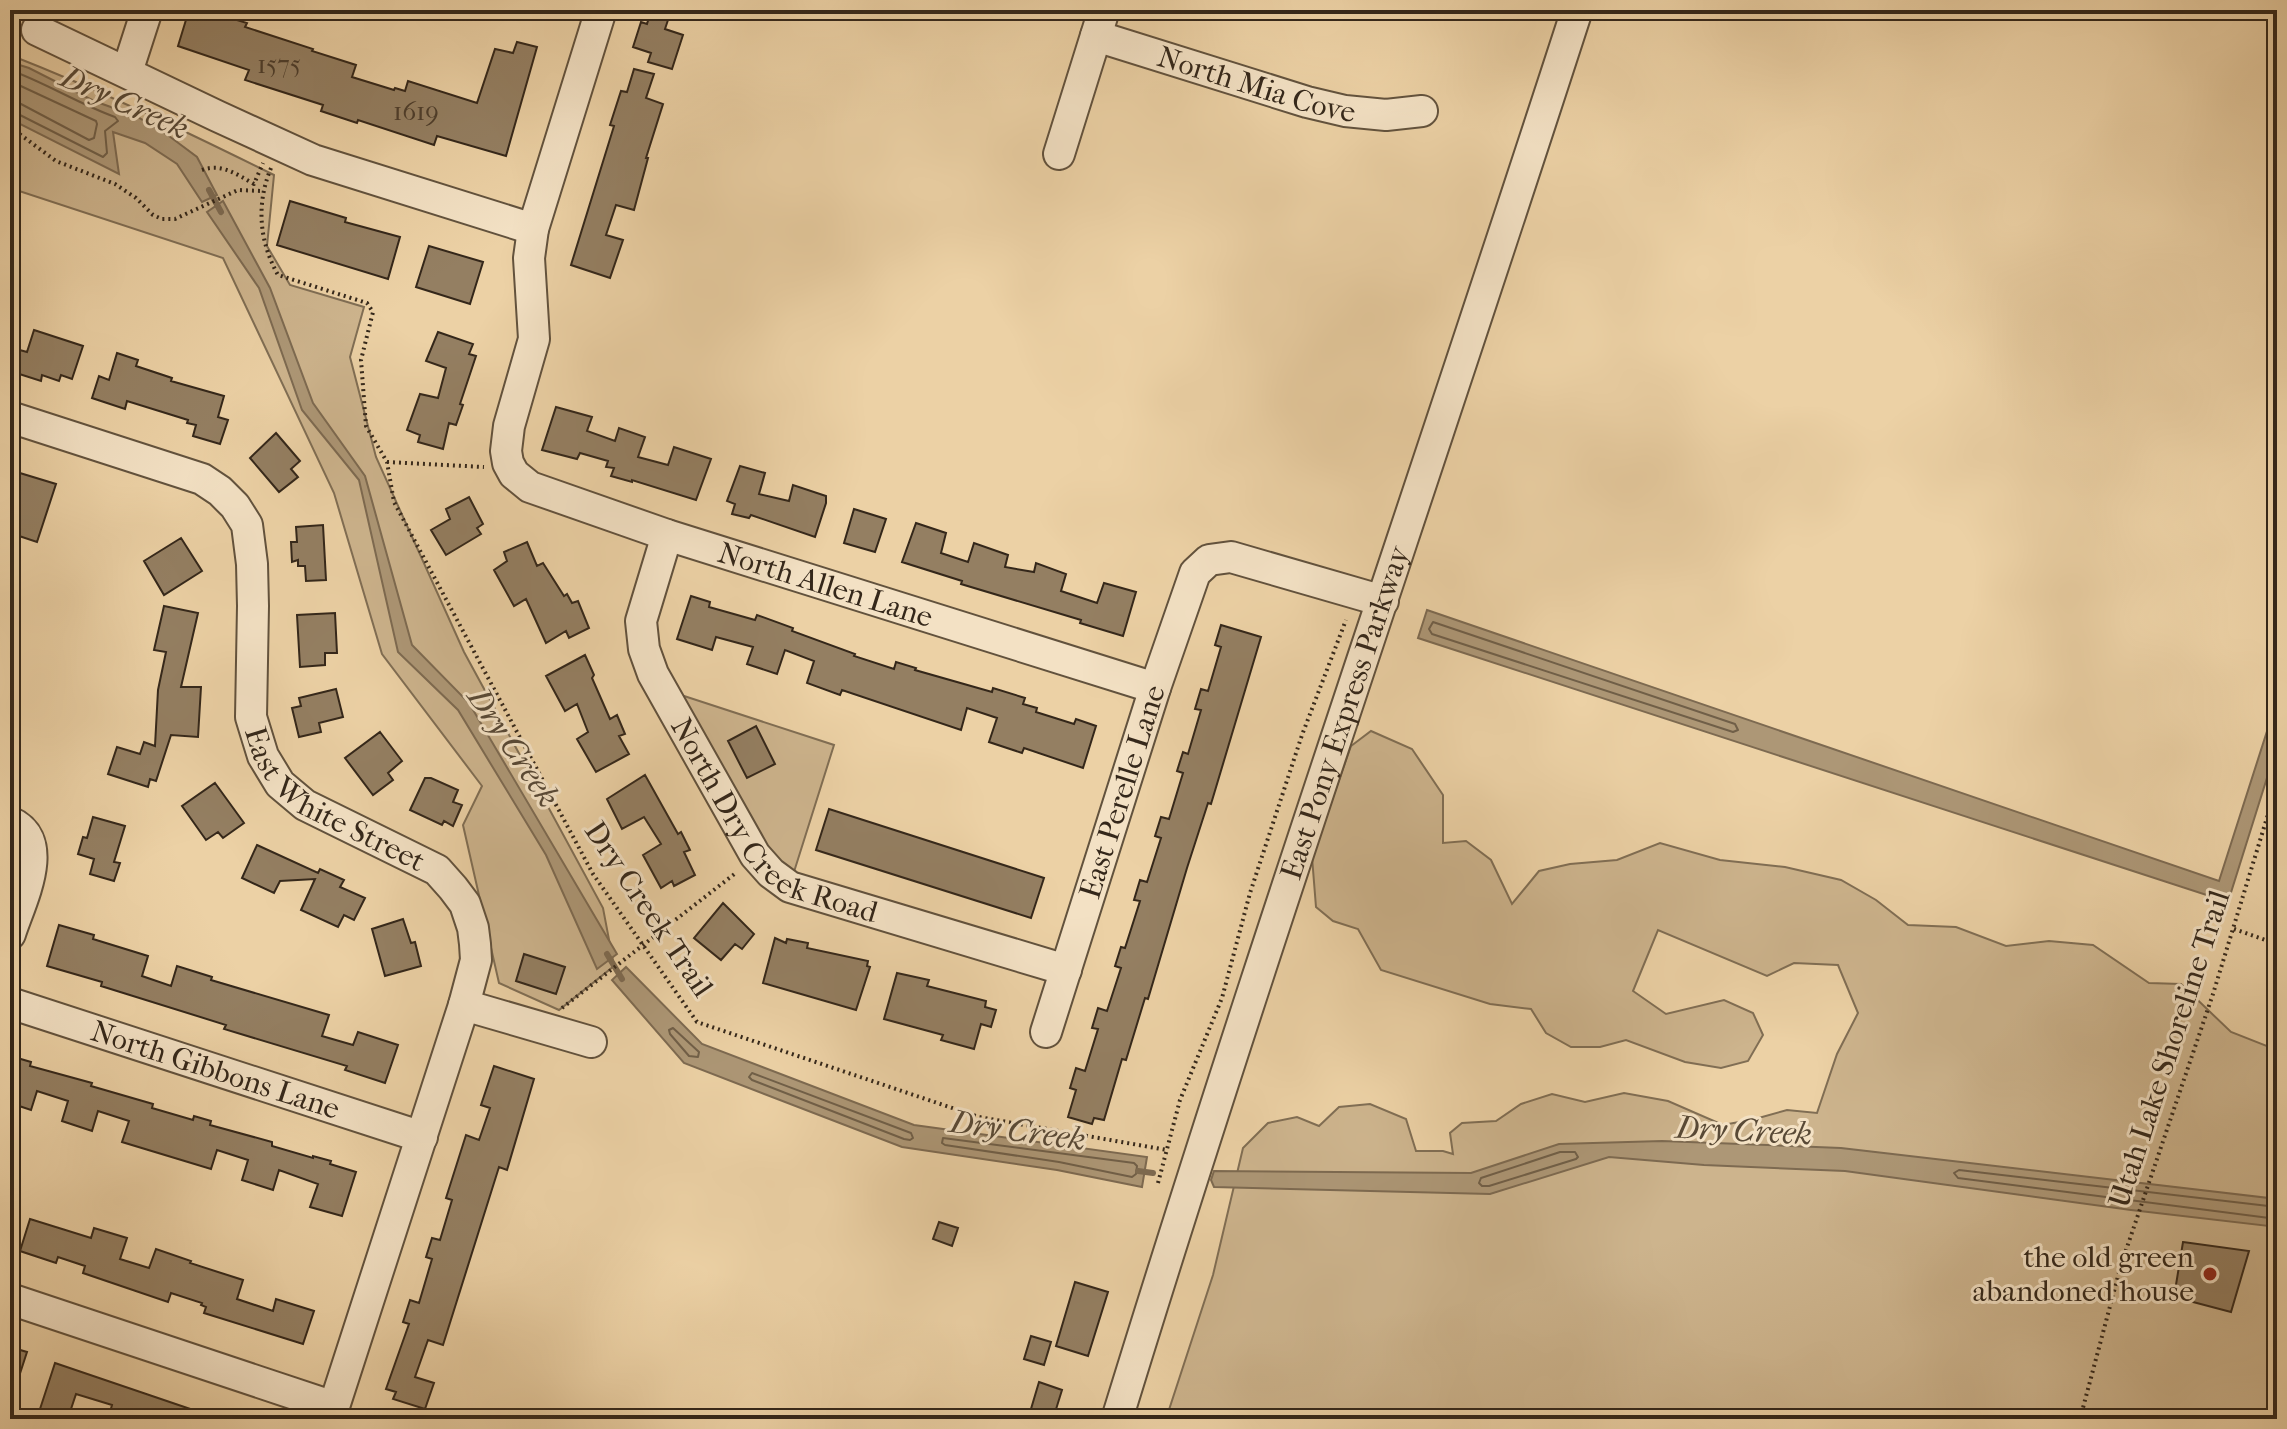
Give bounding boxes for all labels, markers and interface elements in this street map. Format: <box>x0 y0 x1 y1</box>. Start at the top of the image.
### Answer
street label: North Mia Cove <box>1153 39 1357 130</box>
house number: 1575 <box>257 49 301 80</box>
water label: Dry Creek <box>53 57 195 147</box>
house number: 1619 <box>393 96 439 127</box>
street label: North Allen Lane <box>714 535 937 635</box>
street label: East Pony Express Parkway <box>1274 541 1417 884</box>
water label: Dry Creek <box>459 679 567 814</box>
street label: East Perelle Lane <box>1072 681 1173 903</box>
street label: North Dry Creek Road <box>663 712 882 931</box>
street label: East White Street <box>237 723 431 879</box>
street label: Dry Creek Trail <box>577 815 720 1004</box>
street label: Utah Lake Shoreline Trail <box>2102 886 2237 1212</box>
street label: North Gibbons Lane <box>86 1014 344 1127</box>
water label: Dry Creek <box>946 1102 1088 1158</box>
water label: Dry Creek <box>1673 1108 1813 1153</box>
place label: the old green abandoned house <box>1973 1240 2195 1309</box>
marker: the old green abandoned house <box>2201 1265 2219 1283</box>

